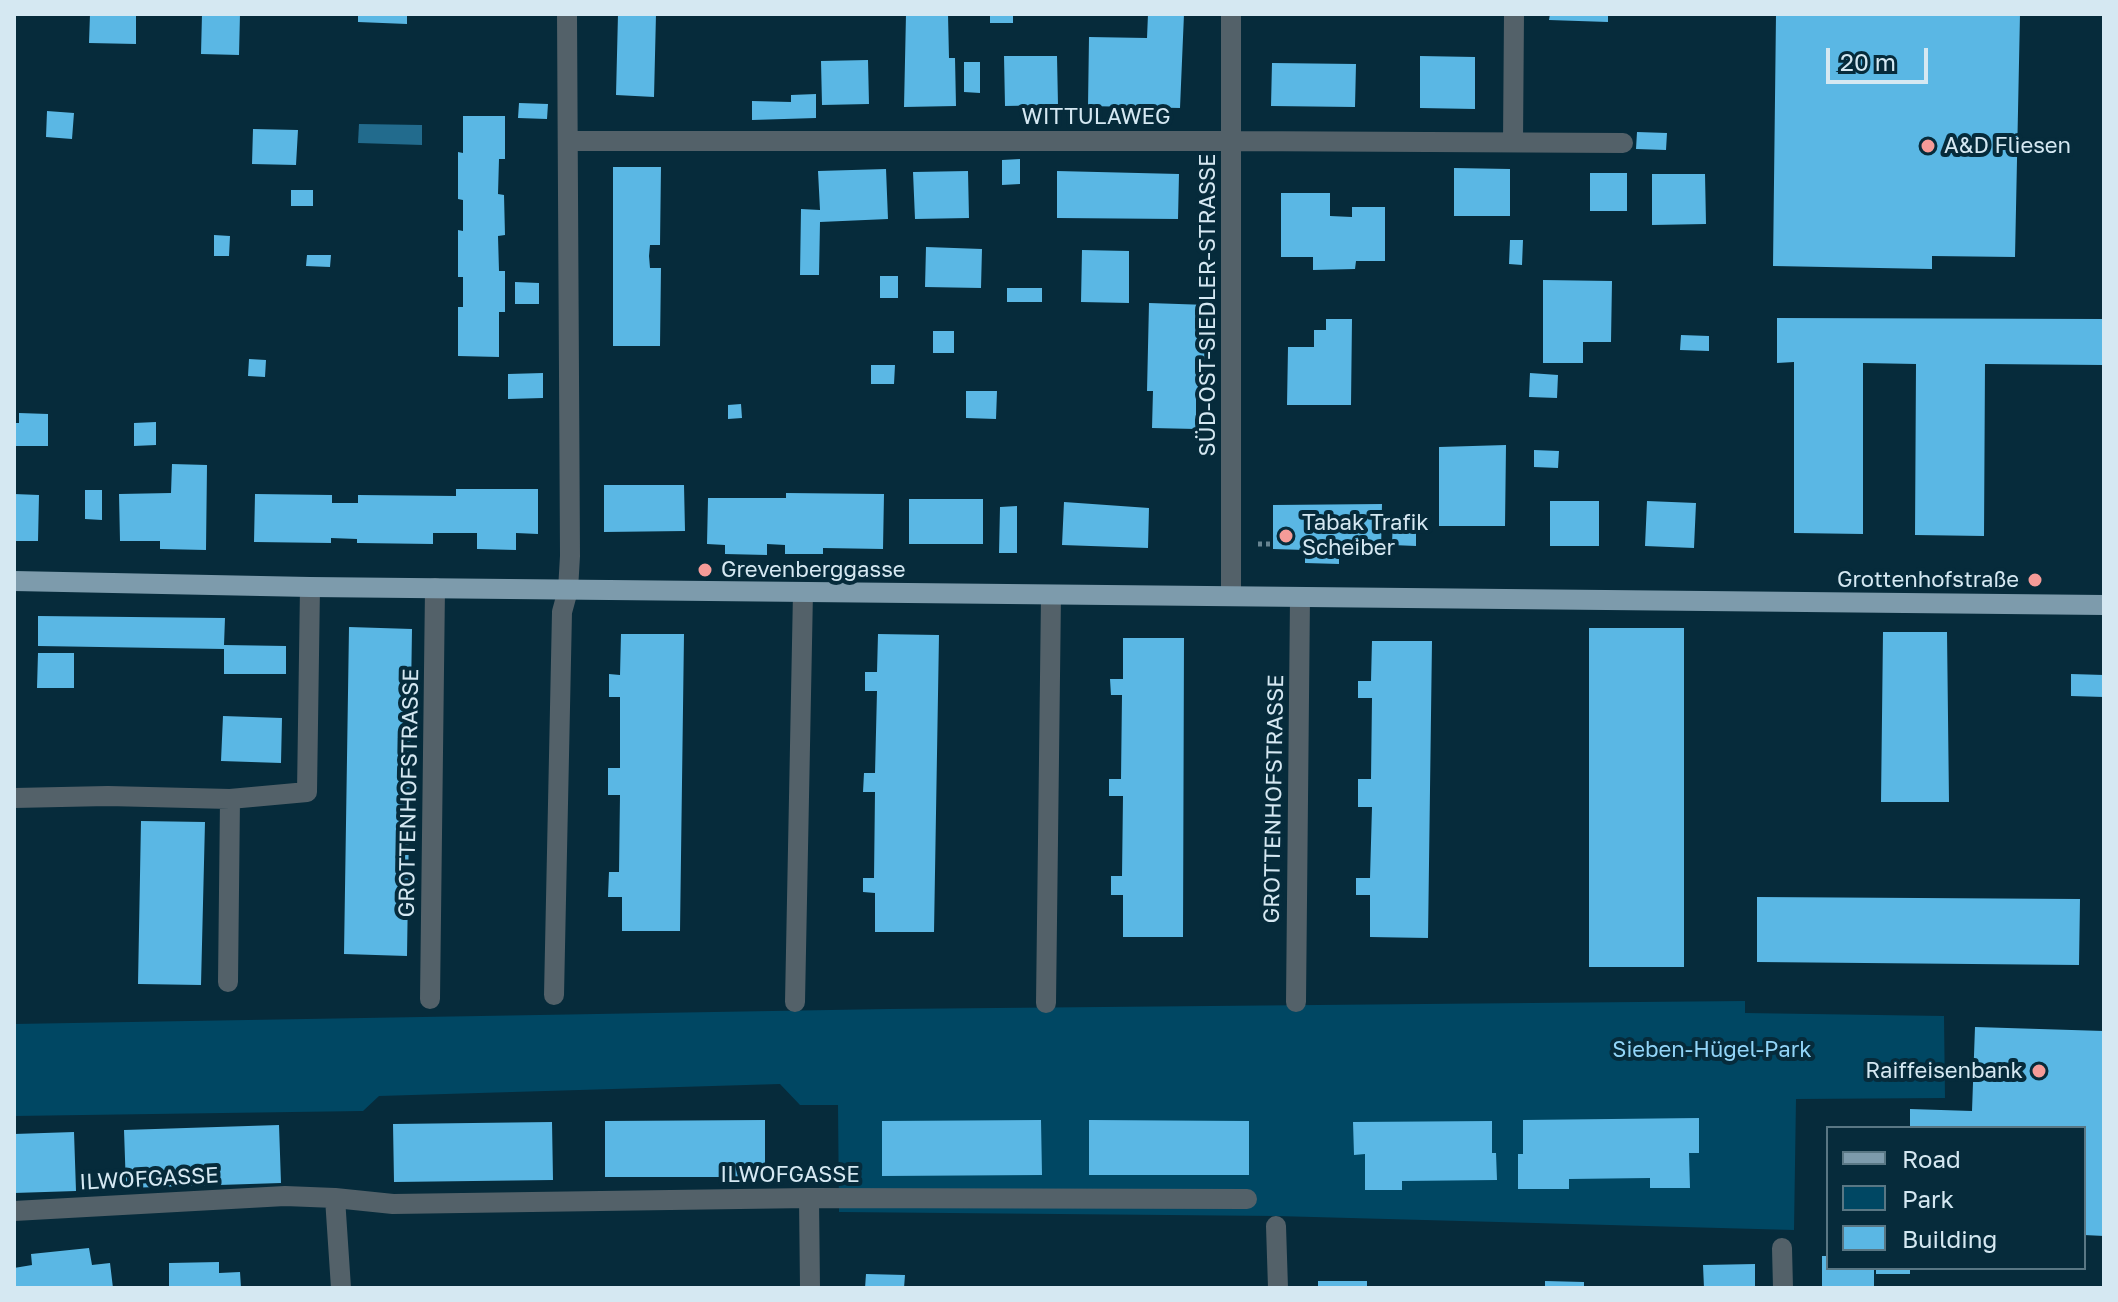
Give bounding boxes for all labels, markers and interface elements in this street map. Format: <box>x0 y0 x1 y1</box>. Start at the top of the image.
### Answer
scale bar <box>1830 32 1932 82</box>
text: 20 m <box>1840 47 1896 76</box>
street label: WITTULAWEG <box>1022 104 1170 130</box>
place label: A&D Fliesen <box>1944 133 2071 159</box>
marker: A&D Fliesen <box>1919 137 1937 155</box>
street label: SÜD-OST-SIEDLER-STRASSE <box>1195 153 1221 457</box>
place label: Tabak Trafik Scheiber <box>1302 510 1429 562</box>
marker: Tabak Trafik Scheiber <box>1277 527 1295 545</box>
place label: Grevenberggasse <box>721 557 906 583</box>
marker: Grevenberggasse <box>696 561 714 579</box>
place label: Grottenhofstraße <box>1837 567 2019 593</box>
marker: Grottenhofstraße <box>2026 571 2044 589</box>
street label: GROTTENHOFSTRASSE <box>394 668 424 918</box>
street label: GROTTENHOFSTRASSE <box>1259 674 1289 924</box>
park label: Sieben-Hügel-Park <box>1612 1037 1812 1063</box>
place label: Raiffeisenbank <box>1865 1058 2023 1084</box>
marker: Raiffeisenbank <box>2030 1062 2048 1080</box>
legend <box>1826 1126 2086 1270</box>
text: Road <box>1902 1144 1961 1173</box>
street label: ILWOFGASSE <box>79 1162 219 1196</box>
street label: ILWOFGASSE <box>720 1162 860 1188</box>
text: Park <box>1902 1184 1954 1213</box>
text: Building <box>1902 1224 1997 1253</box>

